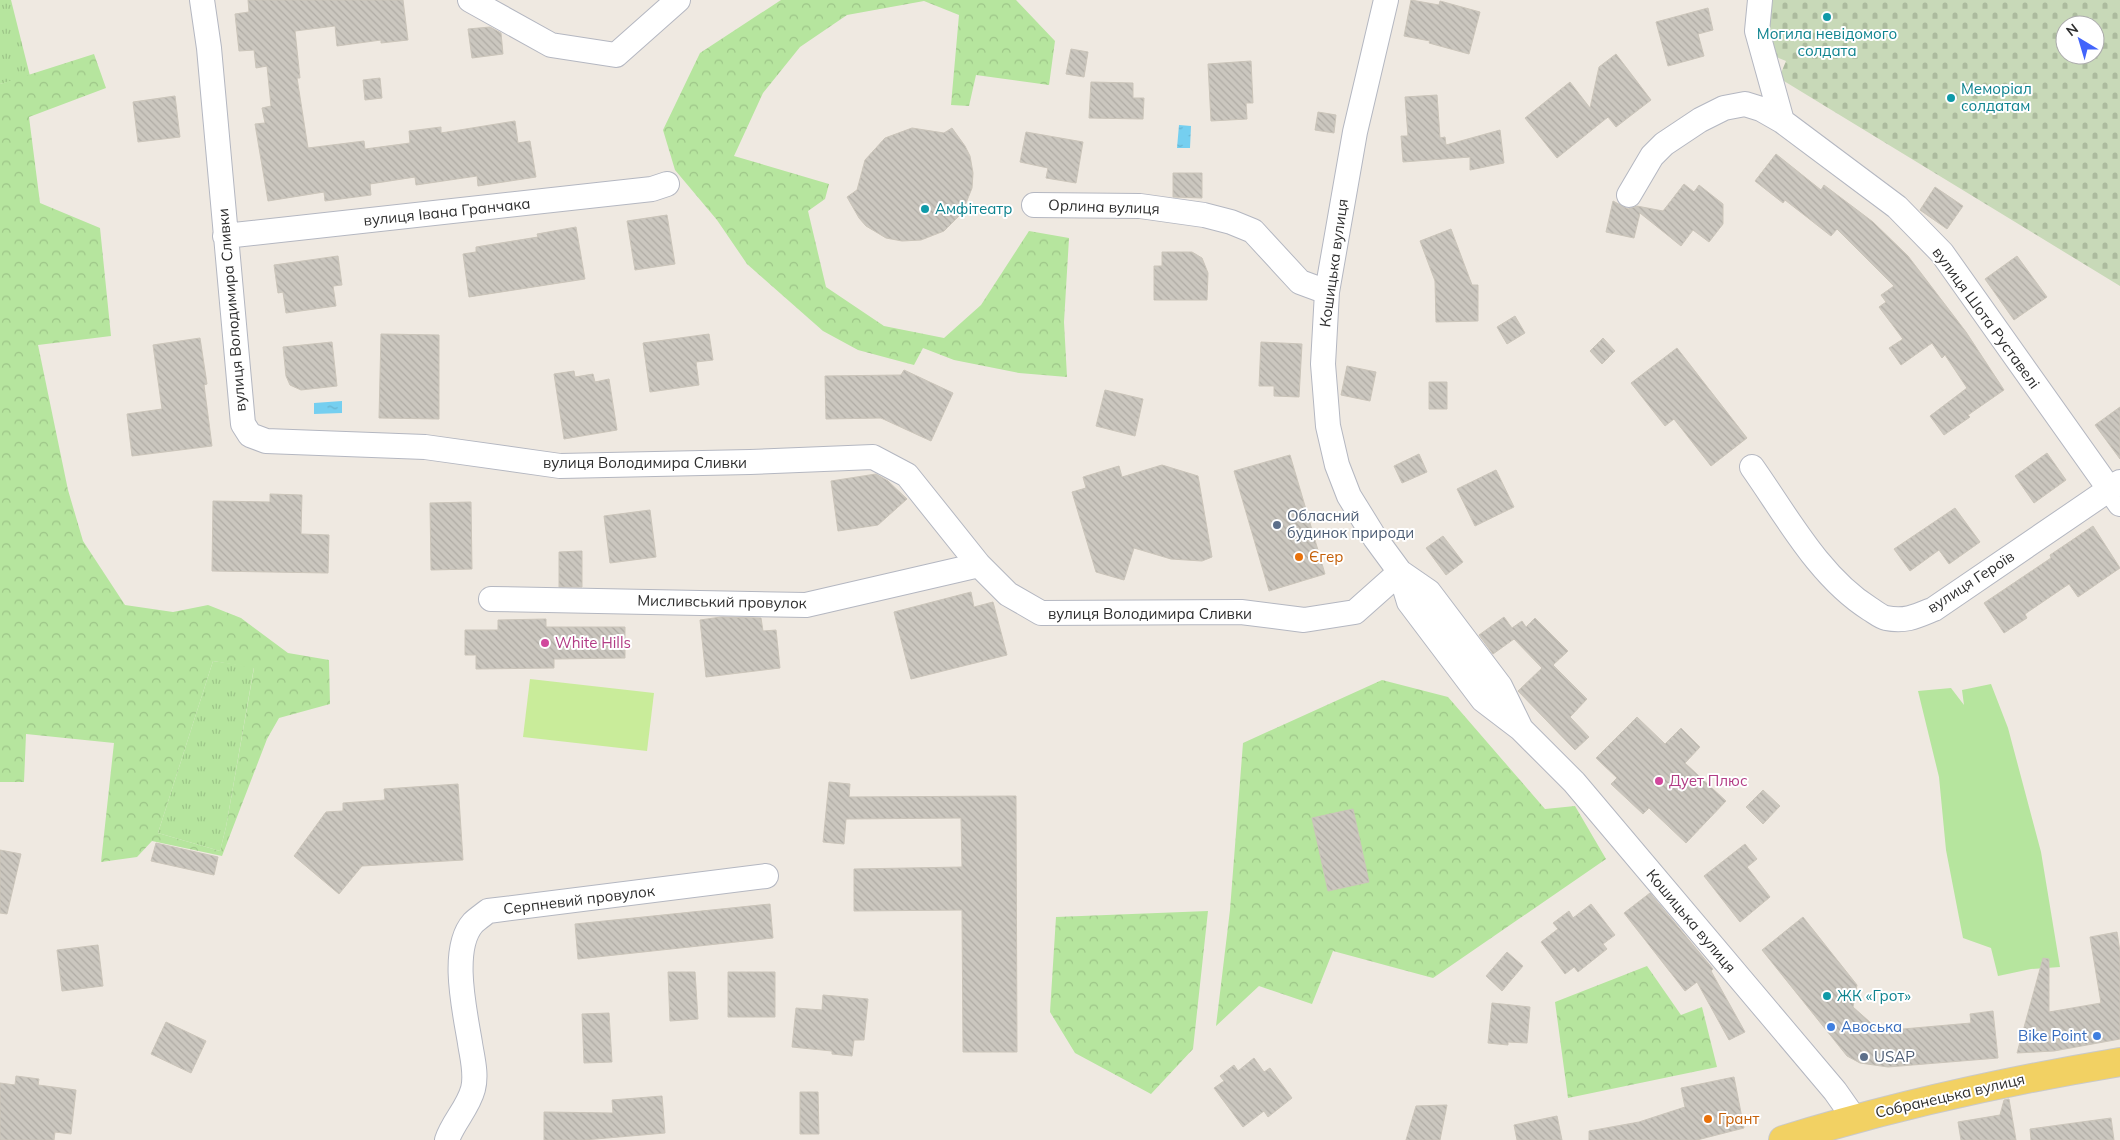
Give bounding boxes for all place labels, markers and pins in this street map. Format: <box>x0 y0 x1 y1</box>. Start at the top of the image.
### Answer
marker: Могила невідомого солдата <box>1821 11 1833 23</box>
place label: Могила невідомого солдата <box>1757 24 1897 60</box>
place label: Меморіал солдатам <box>1961 79 2032 115</box>
marker: Меморіал солдатам <box>1945 92 1957 104</box>
place label: Амфітеатр <box>935 199 1012 218</box>
marker: Амфітеатр <box>919 203 931 215</box>
place label: Обласний будинок природи <box>1287 506 1414 542</box>
marker: Обласний будинок природи <box>1271 519 1283 531</box>
place label: Єгер <box>1309 547 1344 566</box>
marker: Єгер <box>1293 551 1305 563</box>
place label: White Hills <box>555 633 631 652</box>
marker: White Hills <box>539 637 551 649</box>
place label: Дует Плюс <box>1669 771 1747 790</box>
marker: Дует Плюс <box>1653 775 1665 787</box>
place label: ЖК «Грот» <box>1837 986 1911 1005</box>
marker: ЖК «Грот» <box>1821 990 1833 1002</box>
place label: Авоська <box>1841 1017 1902 1036</box>
marker: Авоська <box>1825 1021 1837 1033</box>
place label: Bike Point <box>2018 1026 2087 1045</box>
marker: Bike Point <box>2091 1030 2103 1042</box>
place label: USAP <box>1874 1047 1915 1066</box>
marker: USAP <box>1858 1051 1870 1063</box>
place label: Грант <box>1718 1109 1759 1128</box>
marker: Грант <box>1702 1113 1714 1125</box>

